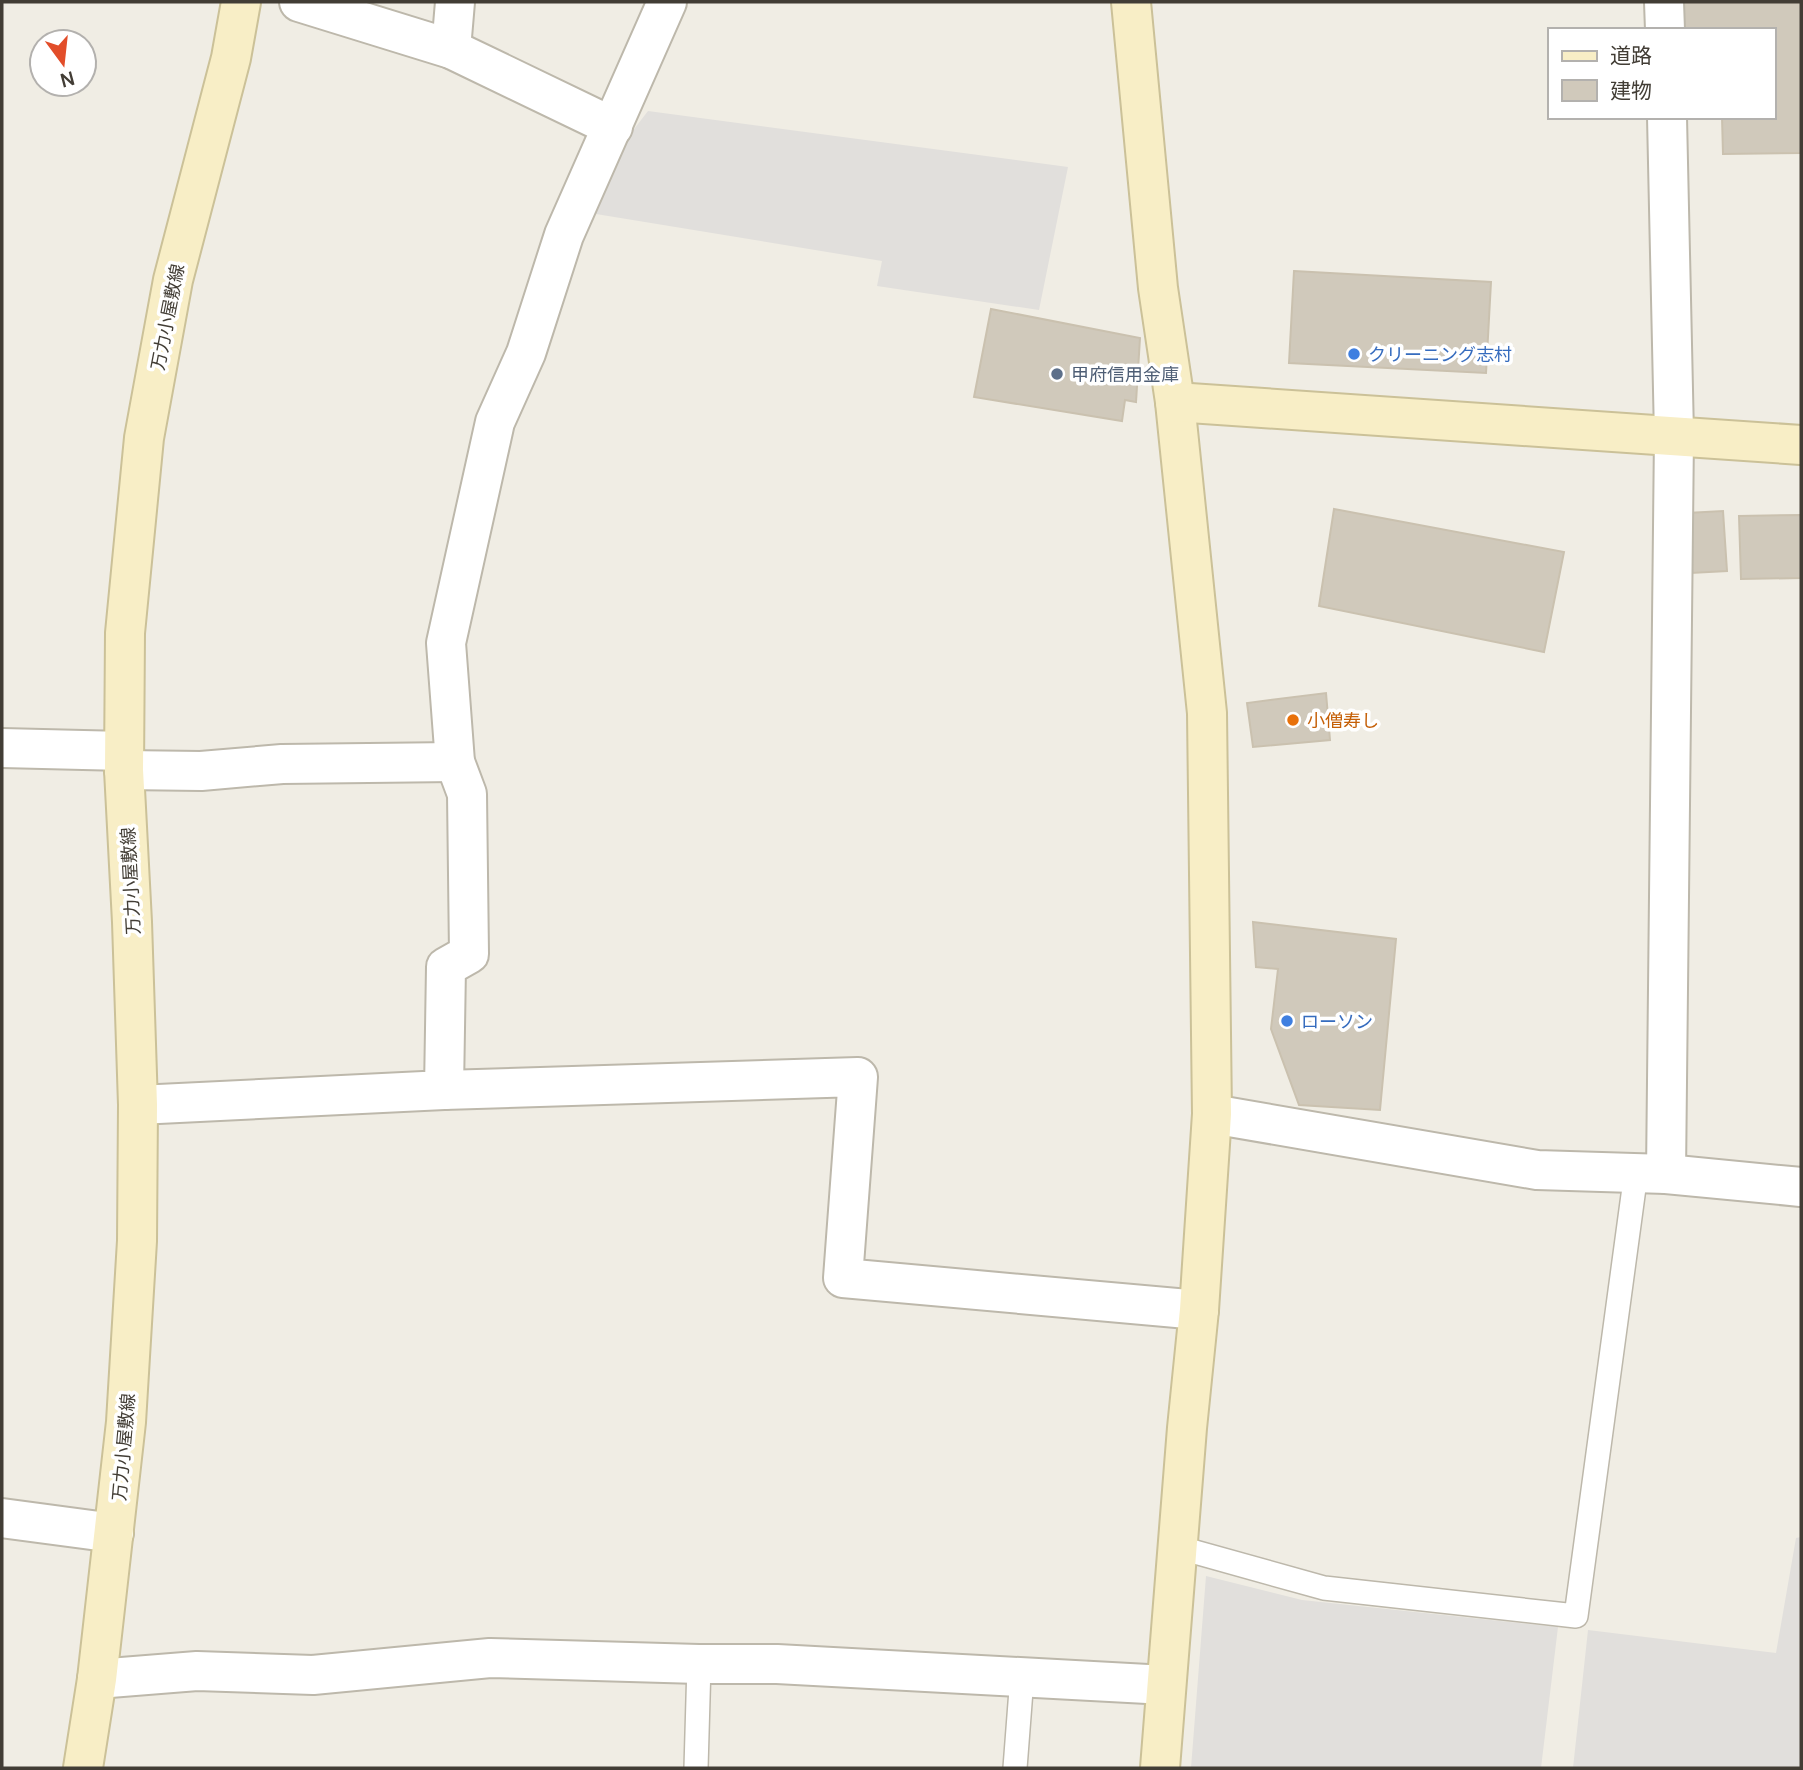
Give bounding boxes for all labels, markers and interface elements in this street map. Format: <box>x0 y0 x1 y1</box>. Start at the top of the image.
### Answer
north arrow <box>28 28 98 98</box>
legend <box>1548 28 1775 119</box>
text: 道路 <box>1610 41 1652 69</box>
text: N <box>57 65 77 94</box>
text: 建物 <box>1610 76 1652 104</box>
street label: 万力小屋敷線 <box>145 262 189 372</box>
place label: クリーニング志村 <box>1368 342 1512 366</box>
marker: クリーニング志村 <box>1346 346 1362 362</box>
place label: 甲府信用金庫 <box>1071 362 1179 386</box>
marker: 甲府信用金庫 <box>1049 366 1065 382</box>
place label: 小僧寿し <box>1307 708 1379 732</box>
marker: 小僧寿し <box>1285 712 1301 728</box>
street label: 万力小屋敷線 <box>115 826 145 936</box>
place label: ローソン <box>1301 1009 1373 1033</box>
marker: ローソン <box>1279 1013 1295 1029</box>
street label: 万力小屋敷線 <box>106 1392 140 1502</box>

